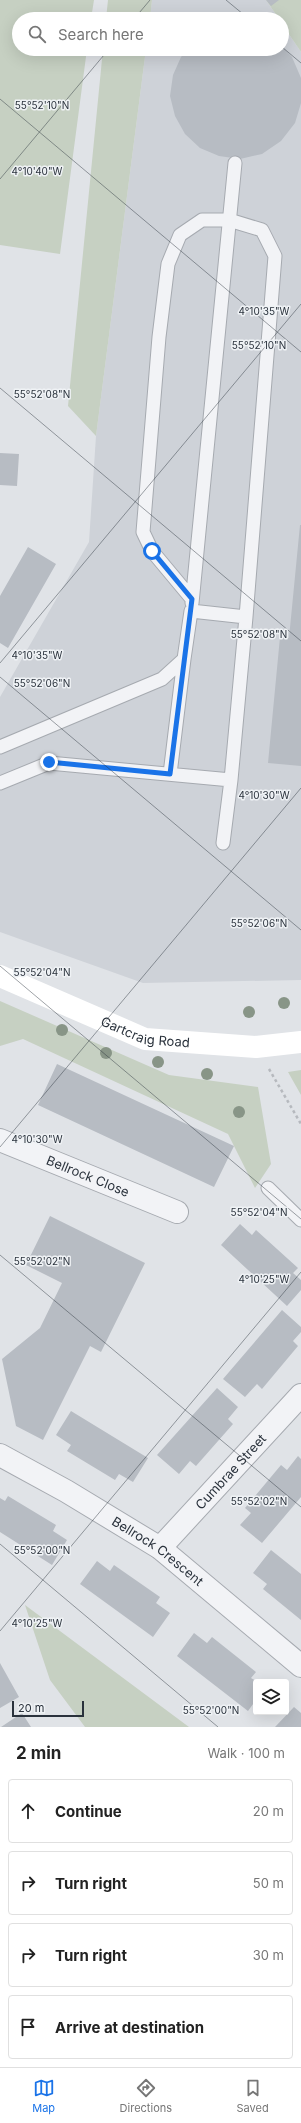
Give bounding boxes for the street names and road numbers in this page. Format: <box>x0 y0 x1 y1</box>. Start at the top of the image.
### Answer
street label: Gartcraig Road <box>99 1013 190 1050</box>
street label: Bellrock Close <box>44 1152 132 1200</box>
street label: Cumbrae Street <box>192 1431 269 1513</box>
street label: Bellrock Crescent <box>109 1513 207 1589</box>

